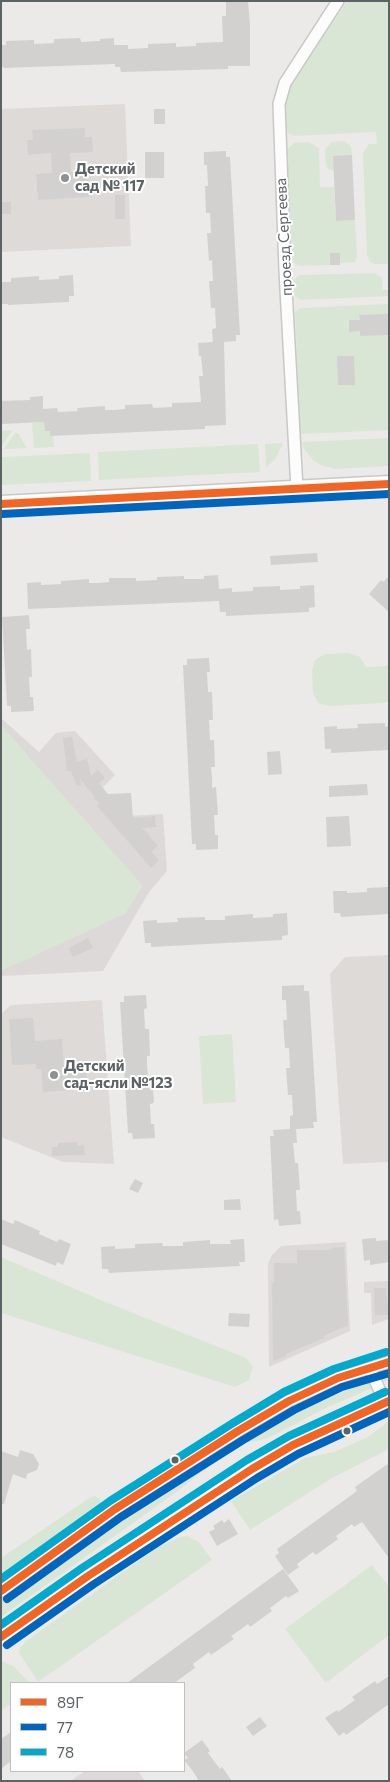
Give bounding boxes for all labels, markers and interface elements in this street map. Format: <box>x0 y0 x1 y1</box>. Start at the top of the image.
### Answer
place label: Детский сад № 117 <box>75 160 145 195</box>
marker: Детский сад № 117 <box>59 172 71 184</box>
street label: проезд Сергеева <box>272 178 296 296</box>
place label: Детский сад-ясли №123 <box>64 1057 173 1092</box>
marker: Детский сад-ясли №123 <box>48 1069 60 1081</box>
unlabelled marker <box>342 1426 352 1436</box>
unlabelled marker <box>170 1455 180 1465</box>
legend <box>10 1682 185 1772</box>
text: 89Г <box>57 1693 84 1711</box>
text: 77 <box>57 1718 73 1736</box>
text: 78 <box>57 1743 74 1761</box>

